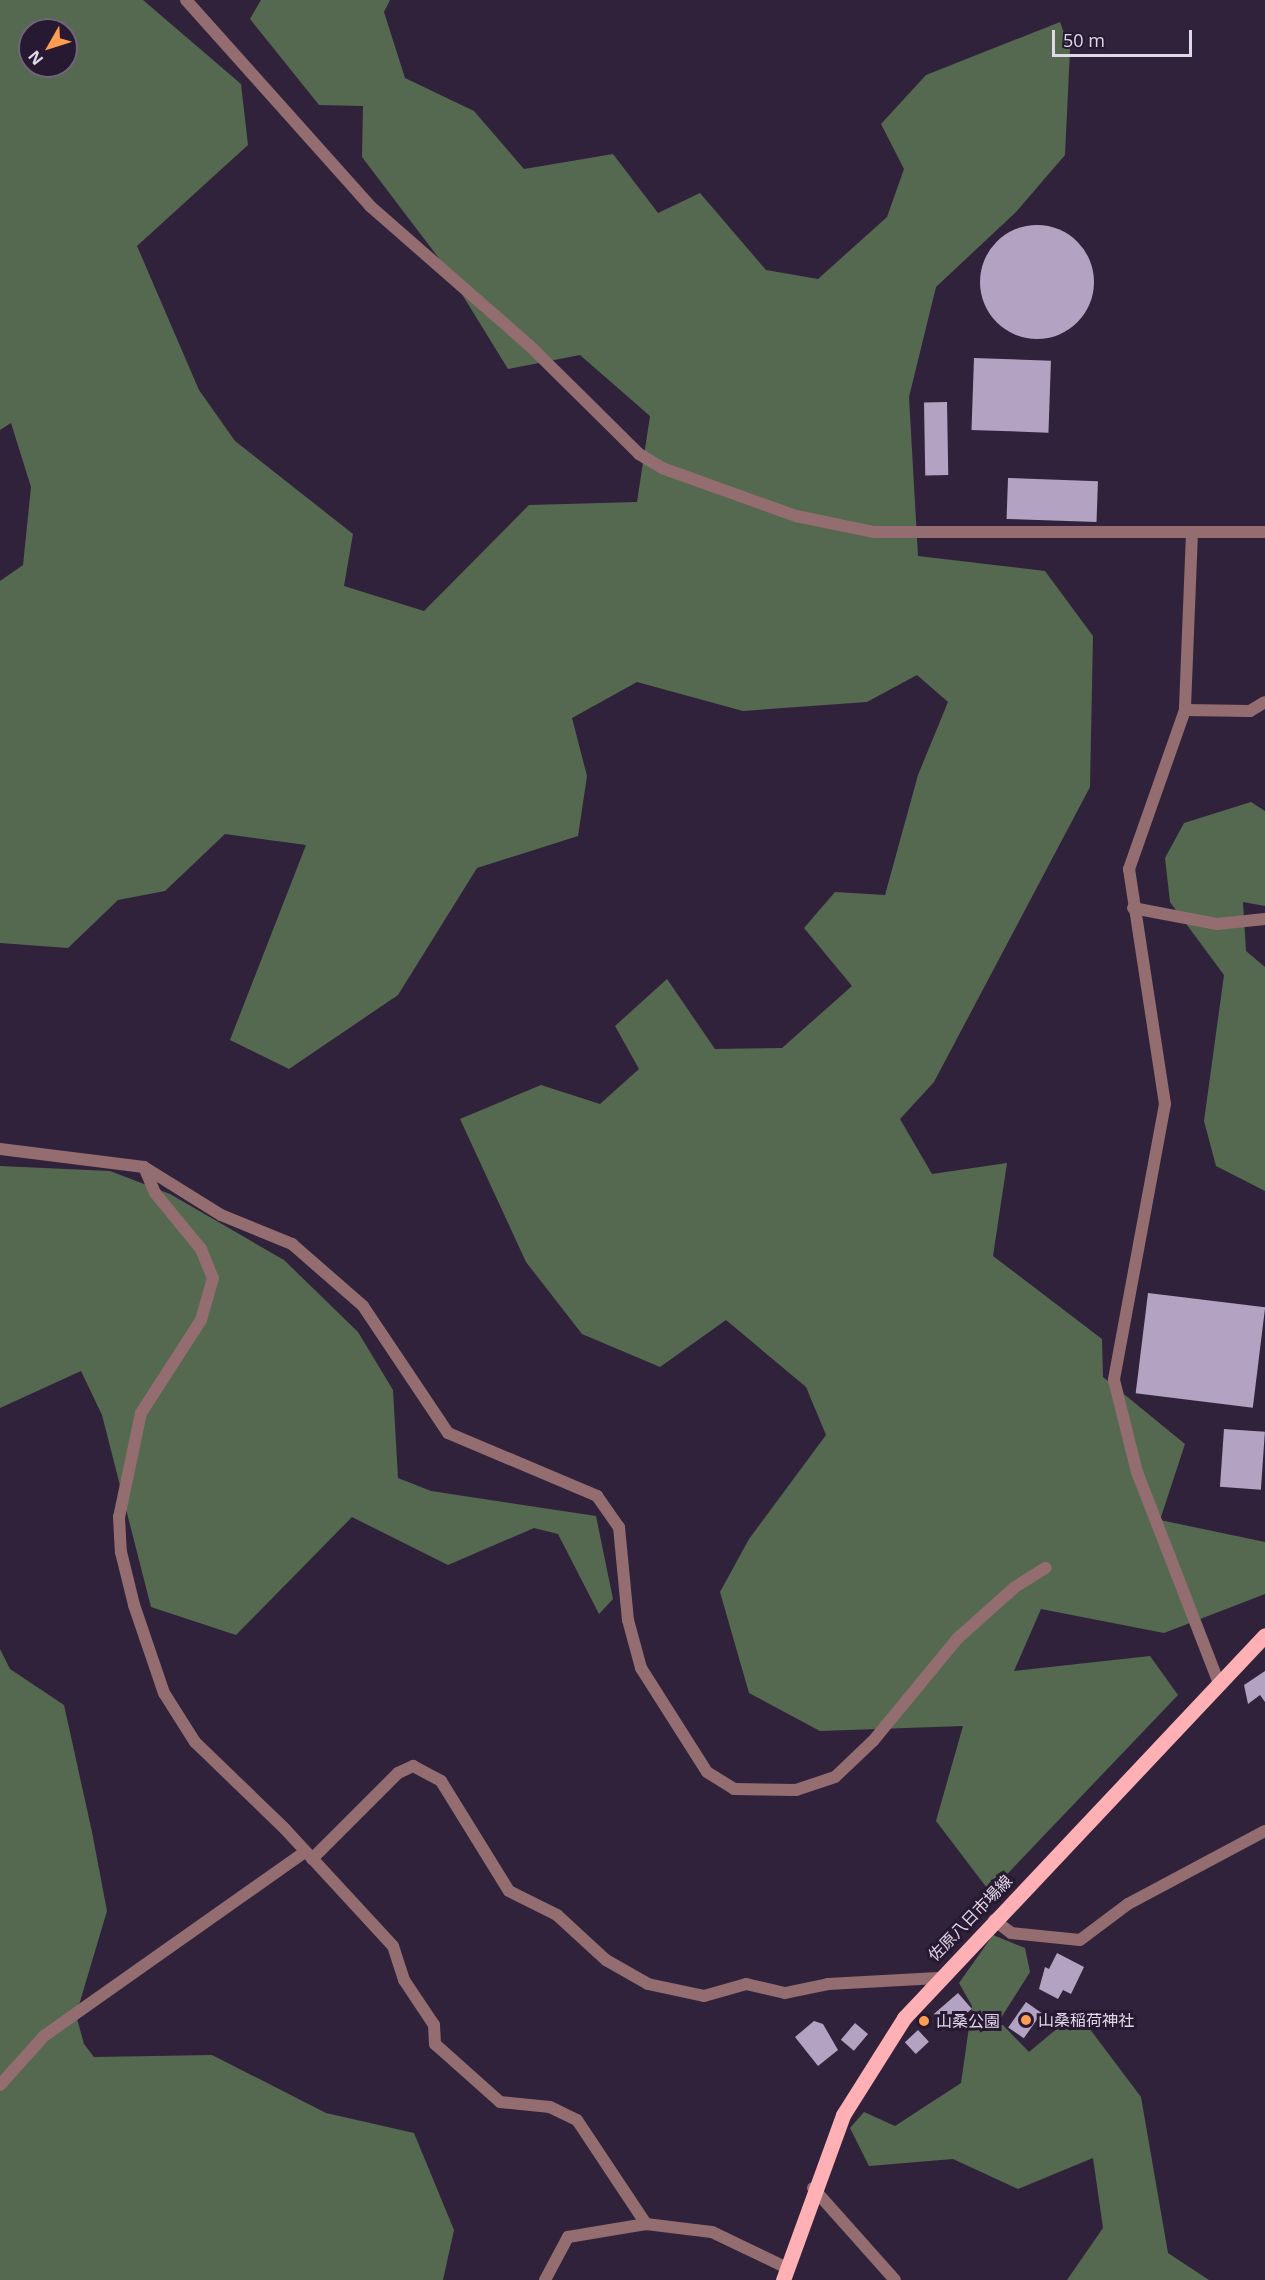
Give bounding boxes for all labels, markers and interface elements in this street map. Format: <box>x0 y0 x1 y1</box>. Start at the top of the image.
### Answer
north arrow <box>18 18 78 78</box>
scale bar <box>1055 18 1194 56</box>
text: 50 m <box>1063 28 1105 52</box>
text: N <box>23 46 48 70</box>
street label: 佐原八日市場線 <box>924 1871 1016 1965</box>
place label: 山桑稲荷神社 <box>1038 2010 1134 2030</box>
place label: 山桑公園 <box>936 2011 1000 2031</box>
marker: 山桑稲荷神社 <box>1019 2013 1033 2027</box>
marker: 山桑公園 <box>917 2014 931 2028</box>

